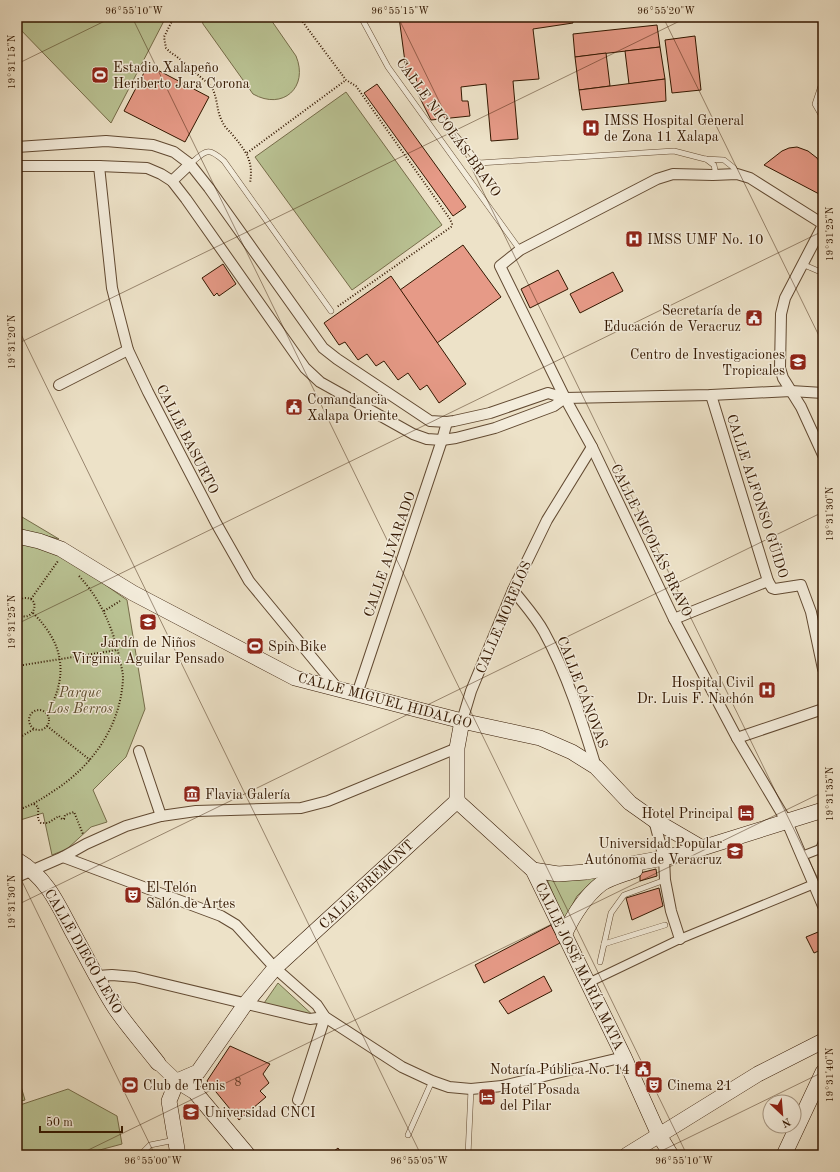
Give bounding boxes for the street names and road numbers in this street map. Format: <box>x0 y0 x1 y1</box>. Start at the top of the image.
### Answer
street label: CALLE NICOLÁS BRAVO <box>393 54 506 200</box>
street label: CALLE BASURTO <box>154 383 221 497</box>
street label: CALLE ALFONSO GÜIDO <box>724 412 793 580</box>
street label: CALLE NICOLÁS BRAVO <box>608 461 697 619</box>
street label: CALLE ALVARADO <box>362 490 418 619</box>
street label: CALLE MORELOS <box>474 559 534 676</box>
street label: CALLE CÁNOVAS <box>554 633 613 750</box>
street label: CALLE MIGUEL HIDALGO <box>296 671 473 731</box>
street label: CALLE BREMONT <box>317 838 417 932</box>
street label: CALLE JOSÉ MARÍA MATA <box>532 879 629 1053</box>
street label: CALLE DIEGO LEÑO <box>42 885 127 1016</box>

